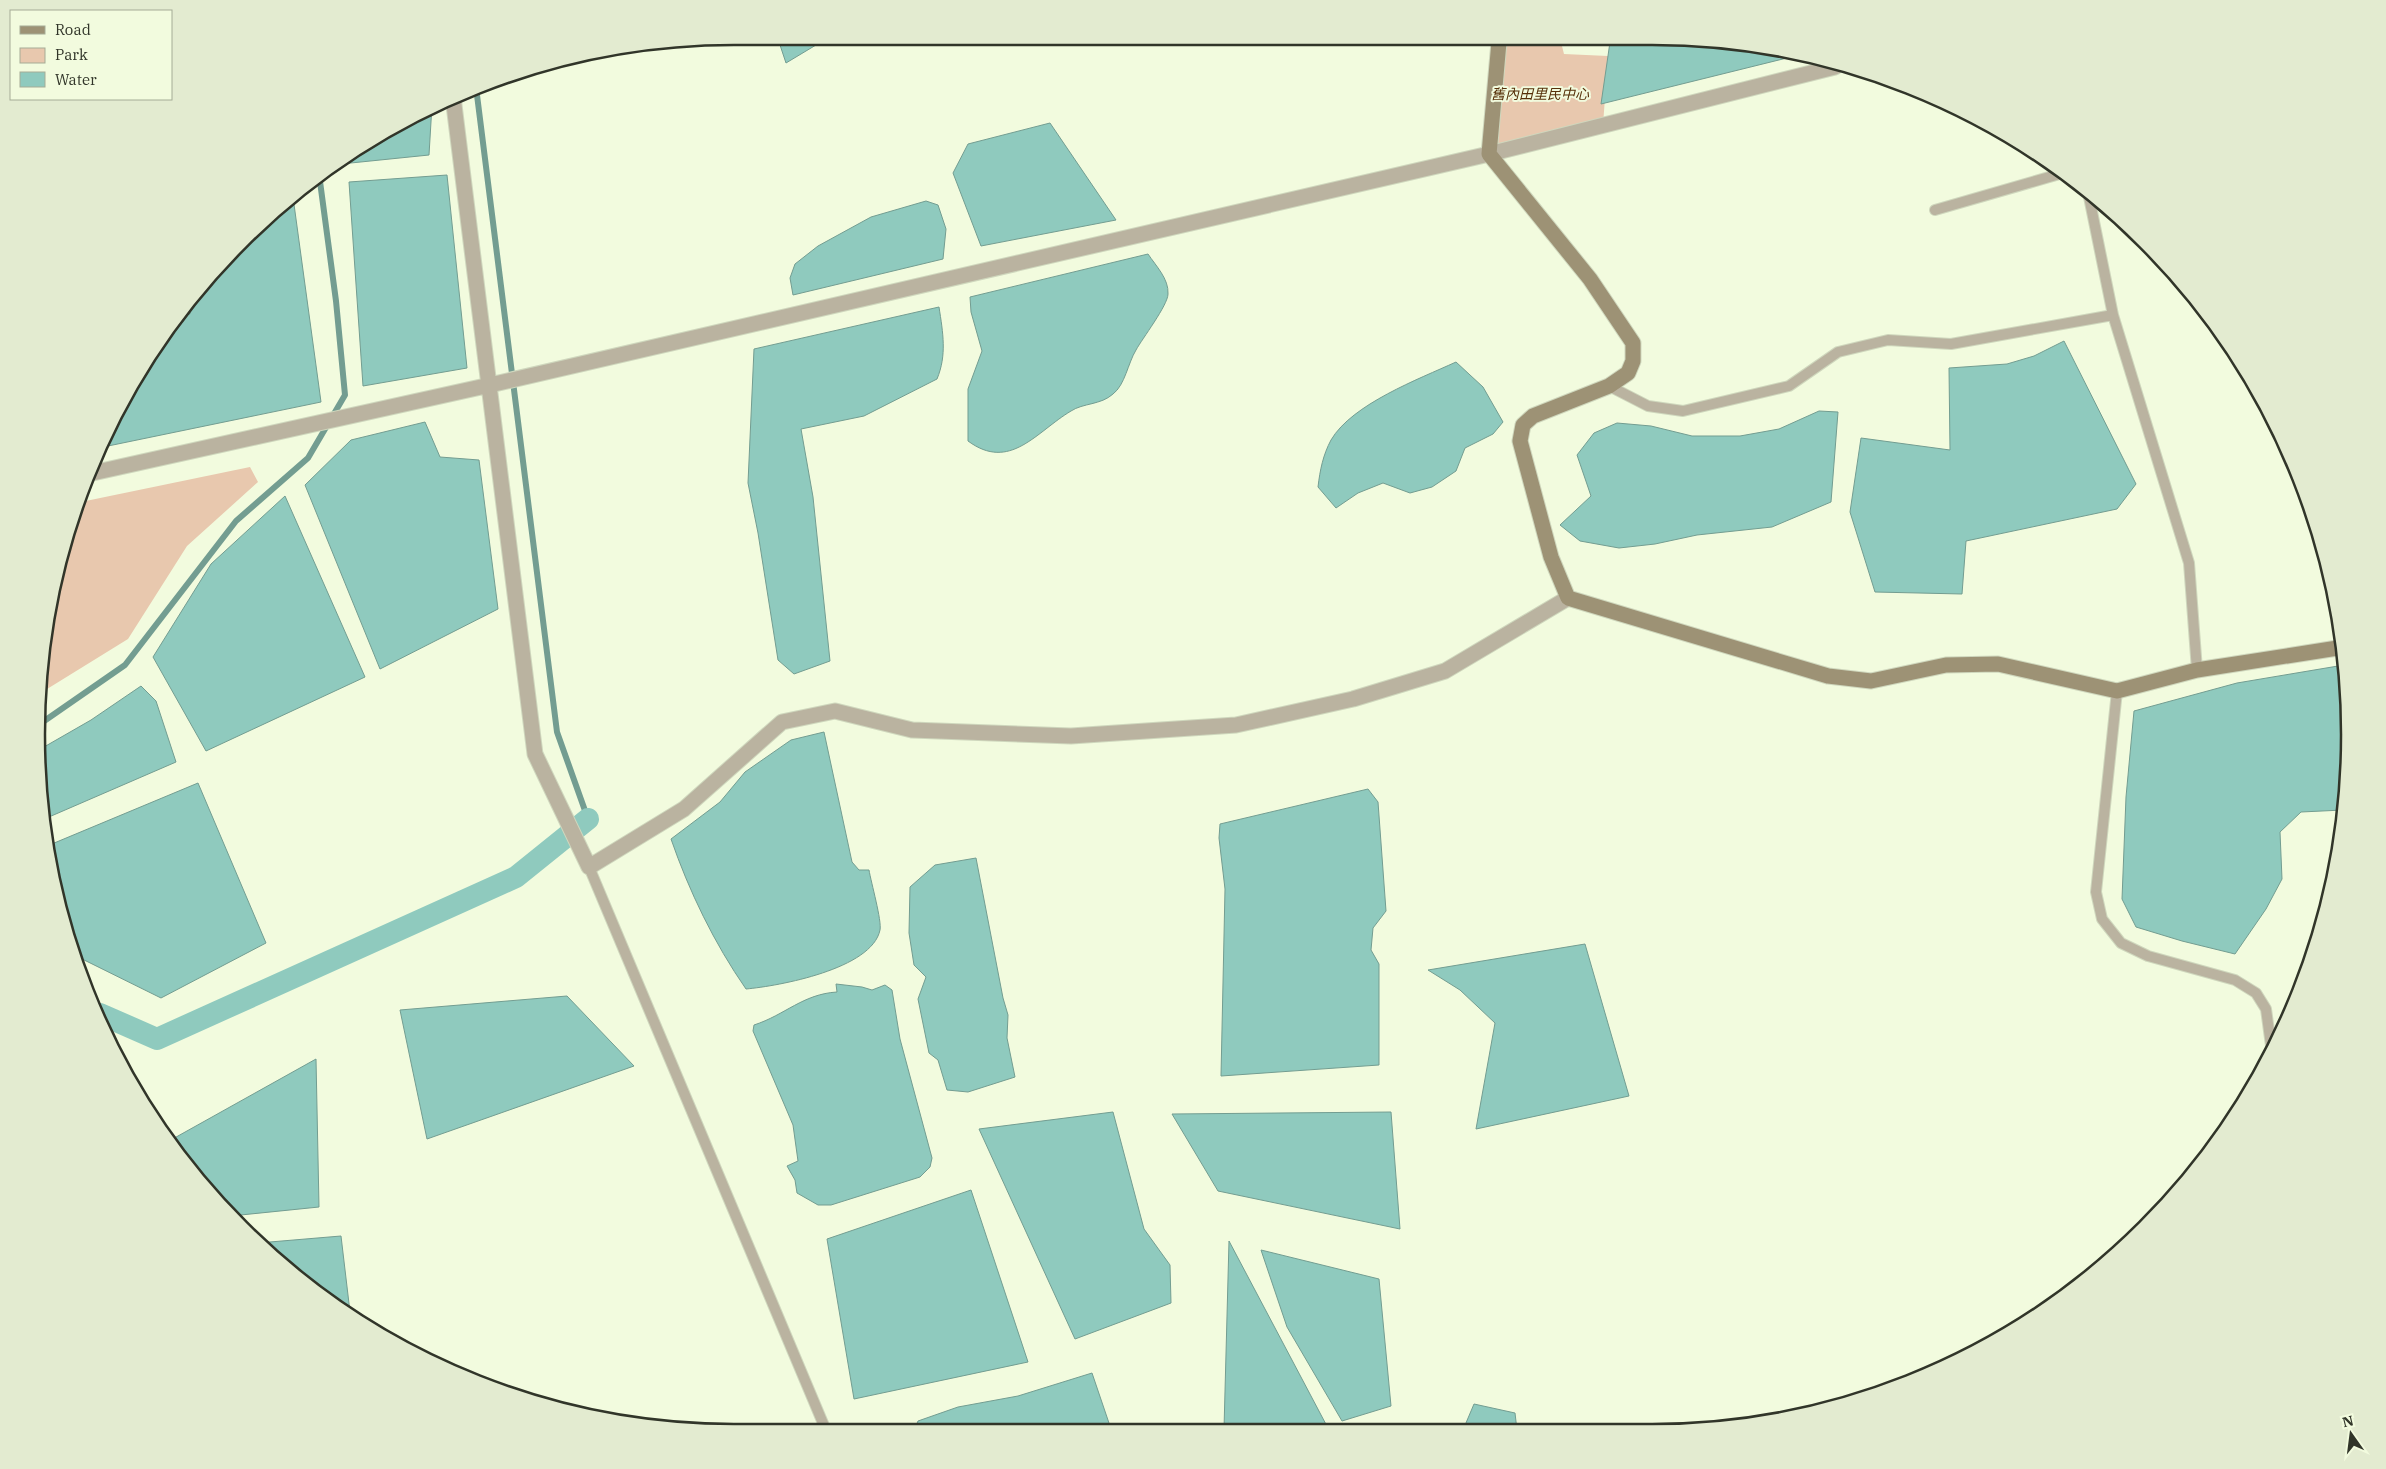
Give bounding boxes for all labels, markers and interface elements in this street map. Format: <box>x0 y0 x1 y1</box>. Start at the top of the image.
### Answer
legend <box>10 10 172 100</box>
text: Road <box>55 20 91 39</box>
text: Park <box>55 45 88 64</box>
text: Water <box>55 70 97 89</box>
park label: 舊內田里民中心 <box>1491 85 1590 103</box>
north arrow <box>2326 1409 2376 1459</box>
text: N <box>2340 1411 2355 1431</box>

